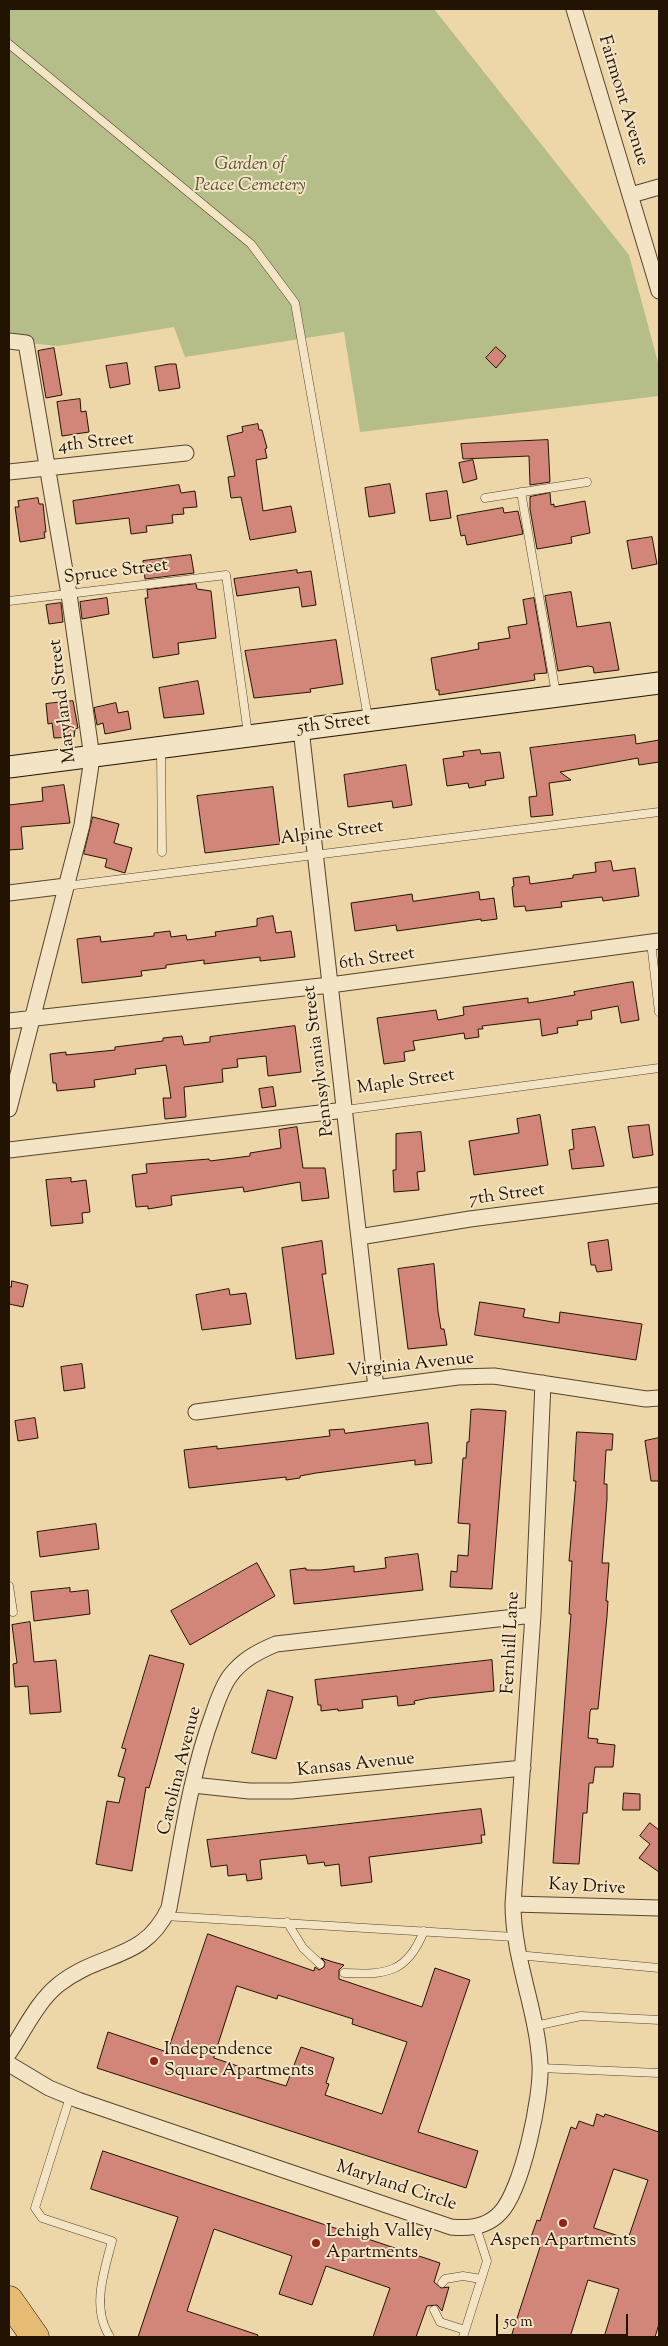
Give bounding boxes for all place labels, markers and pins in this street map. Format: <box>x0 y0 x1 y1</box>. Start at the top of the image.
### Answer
place label: Independence Square Apartments <box>164 2040 314 2082</box>
marker: Independence Square Apartments <box>148 2055 160 2067</box>
marker: Aspen Apartments <box>557 2217 569 2229</box>
place label: Lehigh Valley Apartments <box>326 2222 433 2264</box>
place label: Aspen Apartments <box>490 2231 636 2253</box>
marker: Lehigh Valley Apartments <box>310 2237 322 2249</box>

